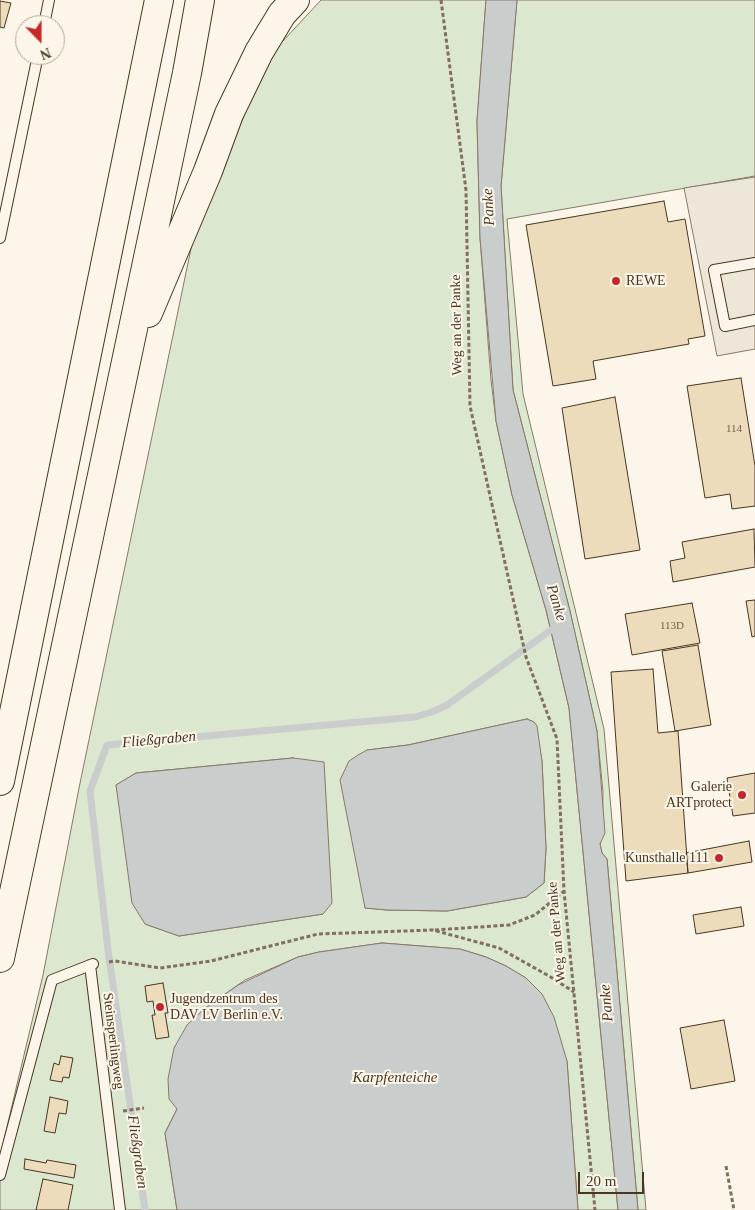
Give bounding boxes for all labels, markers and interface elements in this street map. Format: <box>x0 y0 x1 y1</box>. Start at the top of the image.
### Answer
north arrow <box>15 15 65 65</box>
text: N <box>38 45 53 62</box>
water label: Panke <box>479 188 499 226</box>
place label: REWE <box>626 273 666 289</box>
street label: Weg an der Panke <box>448 274 466 376</box>
marker: REWE <box>610 275 622 287</box>
house number: 114 <box>726 422 742 436</box>
water label: Panke <box>542 582 570 624</box>
house number: 113D <box>660 619 684 633</box>
water label: Fließgraben <box>121 728 197 752</box>
place label: Galerie ARTprotect <box>666 779 732 812</box>
marker: Galerie ARTprotect <box>736 789 748 801</box>
place label: Kunsthalle 111 <box>625 850 709 866</box>
marker: Kunsthalle 111 <box>713 852 725 864</box>
street label: Weg an der Panke <box>544 881 570 983</box>
water label: Panke <box>596 984 618 1022</box>
place label: Jugendzentrum des DAV LV Berlin e.V. <box>170 991 283 1024</box>
street label: Steinsperlingweg <box>99 992 127 1090</box>
marker: Jugendzentrum des DAV LV Berlin e.V. <box>154 1001 166 1013</box>
water label: Karpfenteiche <box>353 1069 437 1087</box>
water label: Fließgraben <box>123 1114 151 1190</box>
scale bar <box>580 1162 646 1194</box>
text: 20 m <box>586 1173 616 1189</box>

